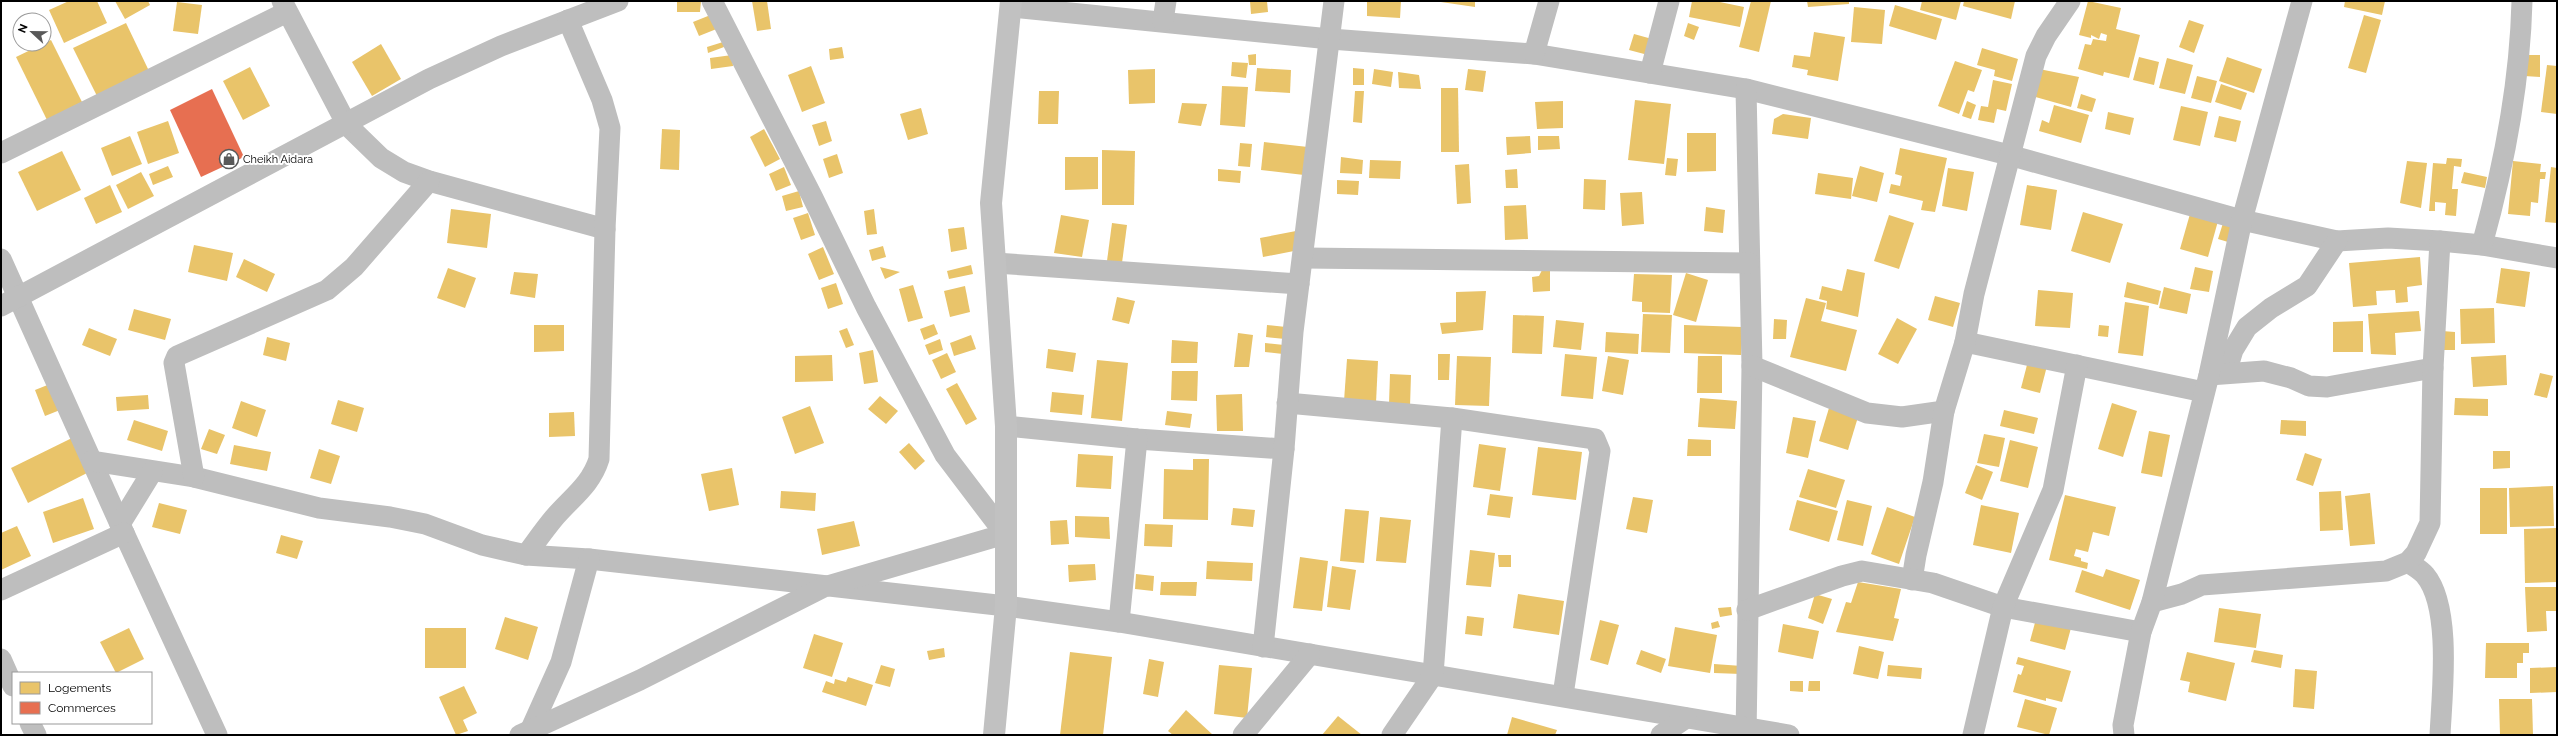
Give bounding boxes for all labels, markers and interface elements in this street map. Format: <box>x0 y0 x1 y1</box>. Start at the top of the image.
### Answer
north arrow <box>12 12 52 52</box>
text: N <box>16 22 31 35</box>
shop icon: Cheikh Aidara <box>218 148 240 170</box>
place label: Cheikh Aidara <box>243 153 313 166</box>
legend <box>12 672 152 724</box>
text: Logements <box>48 681 111 695</box>
text: Commerces <box>48 701 116 715</box>

